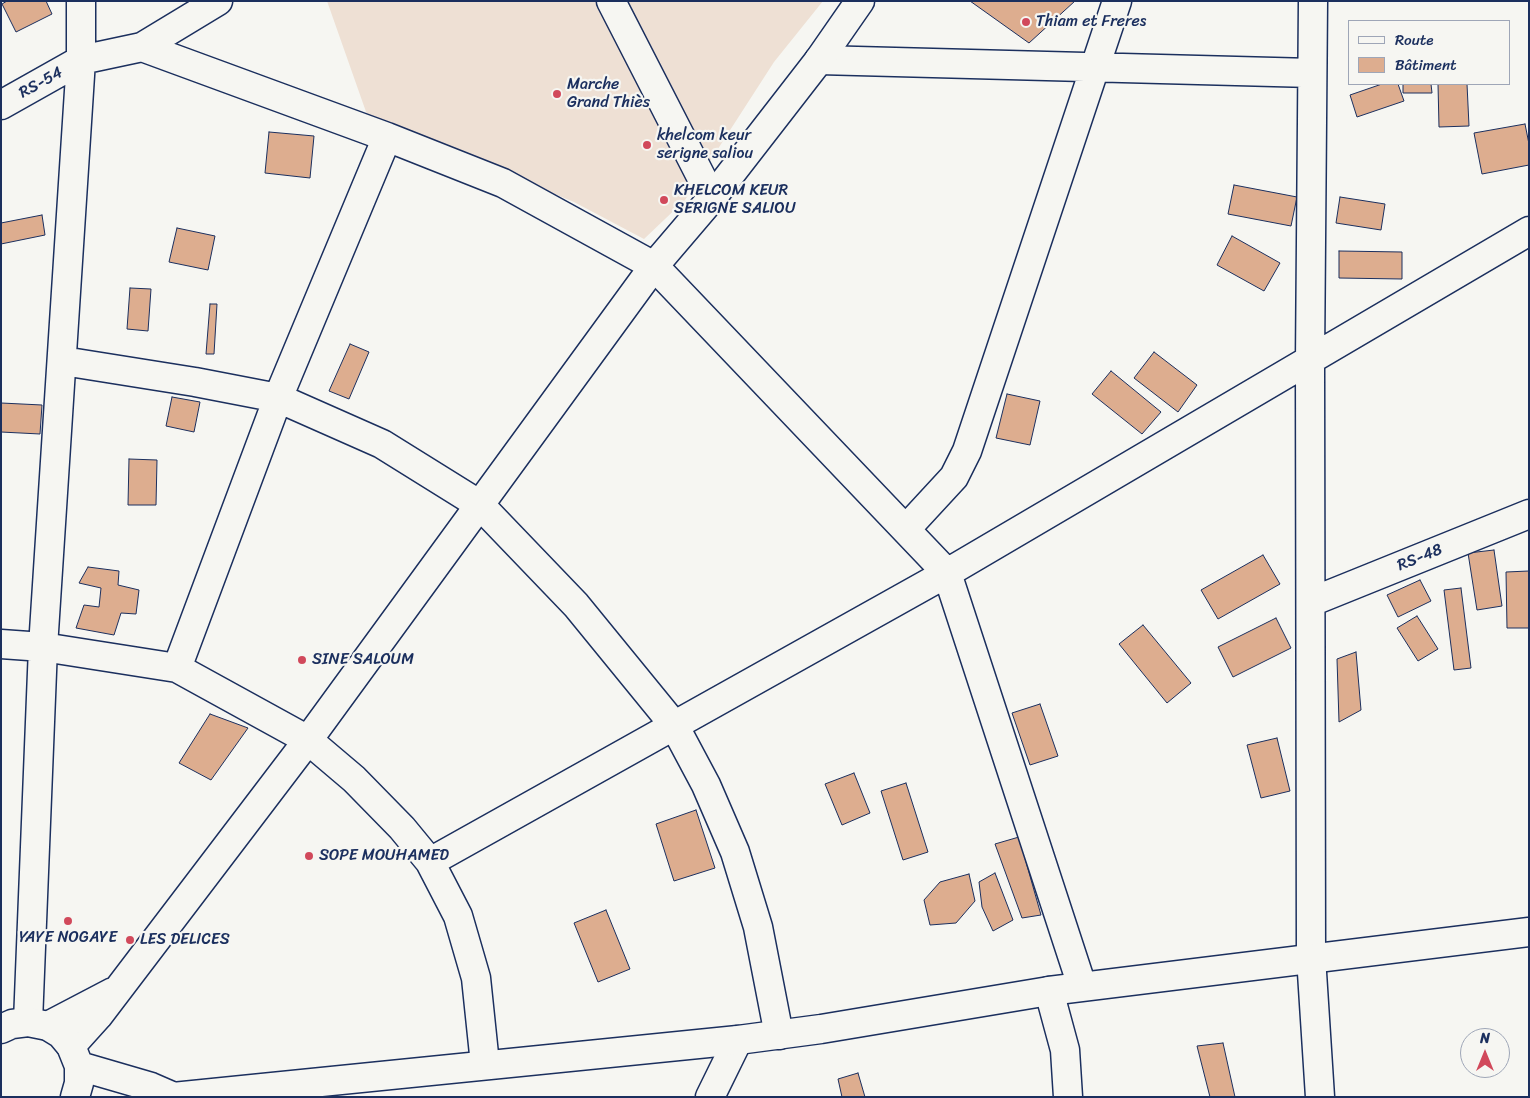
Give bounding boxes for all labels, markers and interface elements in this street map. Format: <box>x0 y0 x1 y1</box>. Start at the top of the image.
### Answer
place label: Thiam et Freres <box>1036 12 1146 32</box>
marker: Thiam et Freres <box>1020 16 1032 28</box>
legend <box>1348 20 1510 85</box>
text: Route <box>1395 27 1434 53</box>
text: Bâtiment <box>1395 52 1457 78</box>
street label: RS-54 <box>16 63 66 103</box>
place label: Marche Grand Thiès <box>567 75 650 113</box>
marker: Marche Grand Thiès <box>551 88 563 100</box>
place label: khelcom keur serigne saliou <box>657 126 753 164</box>
marker: khelcom keur serigne saliou <box>641 139 653 151</box>
place label: KHELCOM KEUR SERIGNE SALIOU <box>674 181 795 219</box>
marker: KHELCOM KEUR SERIGNE SALIOU <box>658 194 670 206</box>
street label: RS-48 <box>1395 540 1445 576</box>
place label: SINE SALOUM <box>312 650 414 670</box>
marker: SINE SALOUM <box>296 654 308 666</box>
place label: SOPE MOUHAMED <box>319 846 449 866</box>
marker: SOPE MOUHAMED <box>303 850 315 862</box>
marker: YAYE NOGAYE <box>62 915 74 927</box>
place label: YAYE NOGAYE <box>19 928 117 948</box>
place label: LES DELICES <box>140 930 230 950</box>
marker: LES DELICES <box>124 934 136 946</box>
text: N <box>1480 1026 1490 1051</box>
north arrow <box>1460 1028 1510 1078</box>

